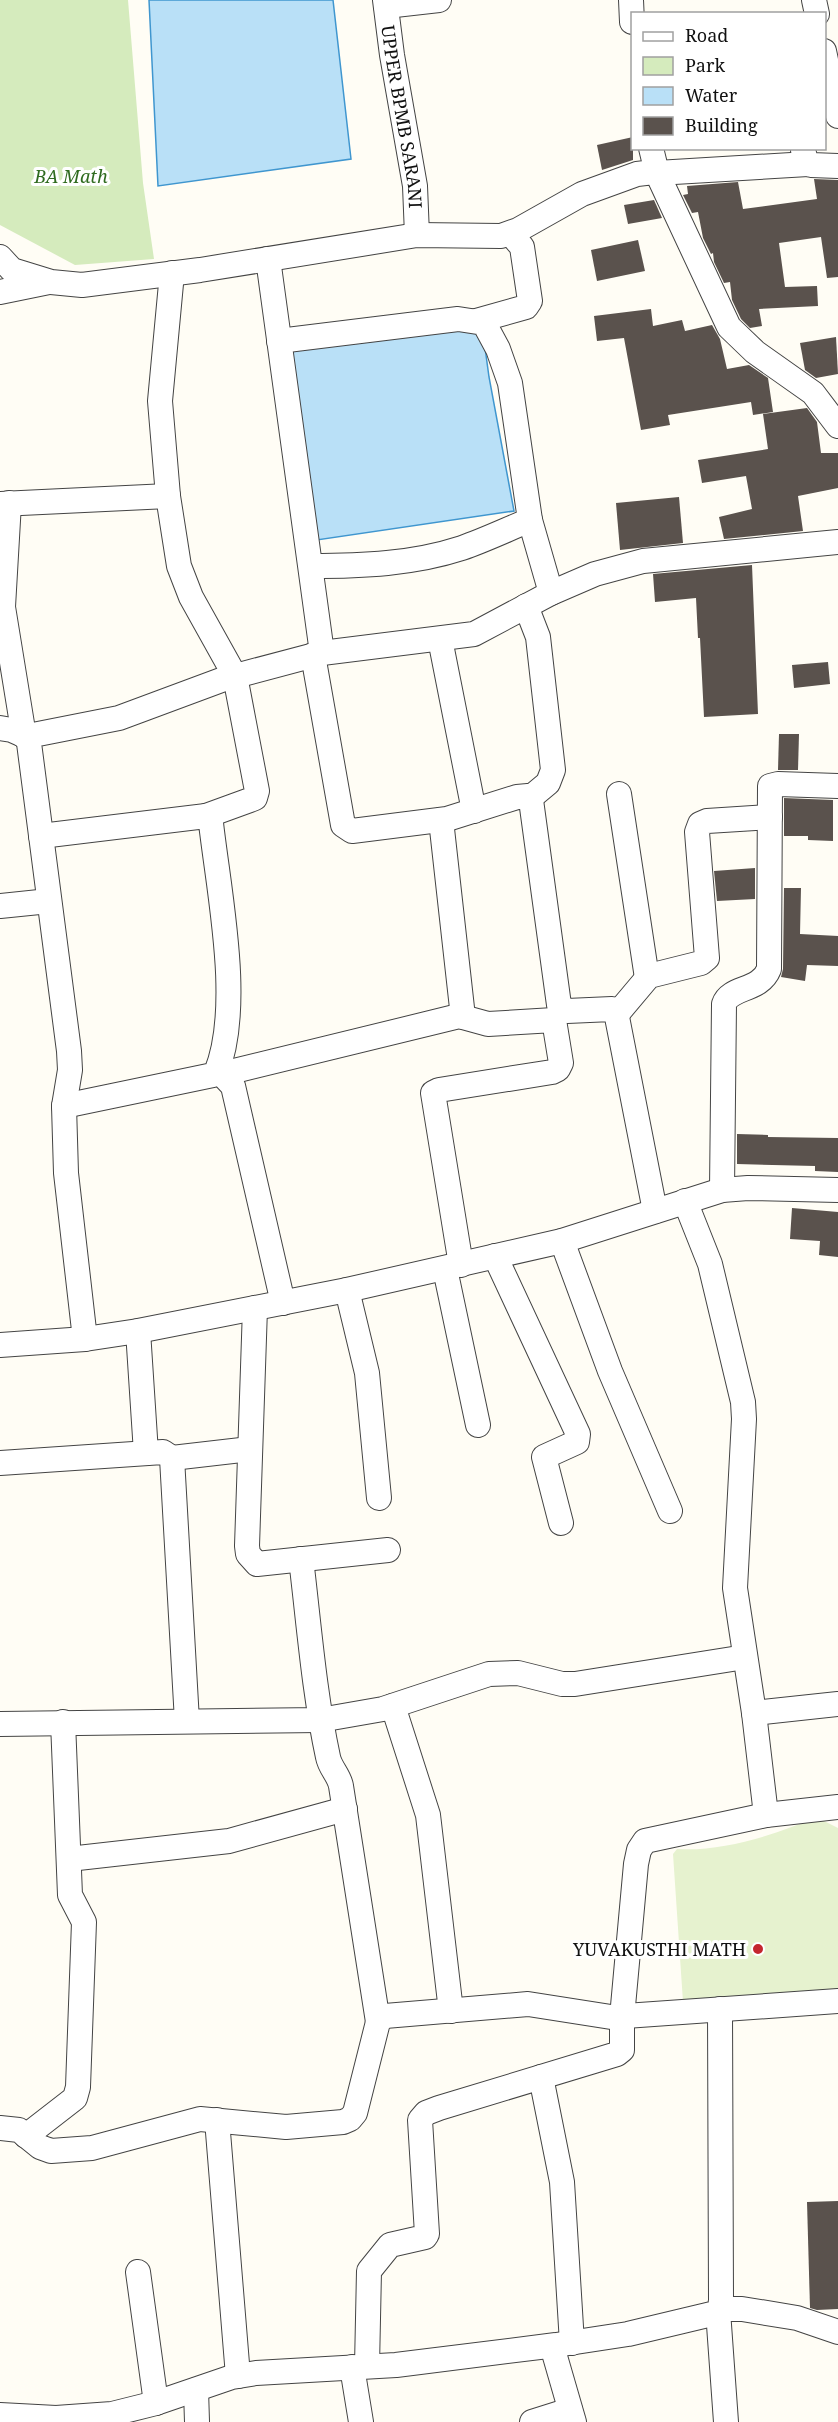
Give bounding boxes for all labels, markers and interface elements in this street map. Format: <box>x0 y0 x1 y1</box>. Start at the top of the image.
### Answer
legend <box>631 12 826 150</box>
text: Road <box>685 23 728 47</box>
street label: UPPER BPMB SARANI <box>376 24 428 209</box>
text: Park <box>685 53 725 77</box>
text: Water <box>685 83 738 107</box>
text: Building <box>685 113 758 137</box>
park label: BA Math <box>33 164 108 188</box>
place label: YUVAKUSTHI MATH <box>572 1937 746 1961</box>
marker: YUVAKUSTHI MATH <box>751 1942 765 1956</box>

